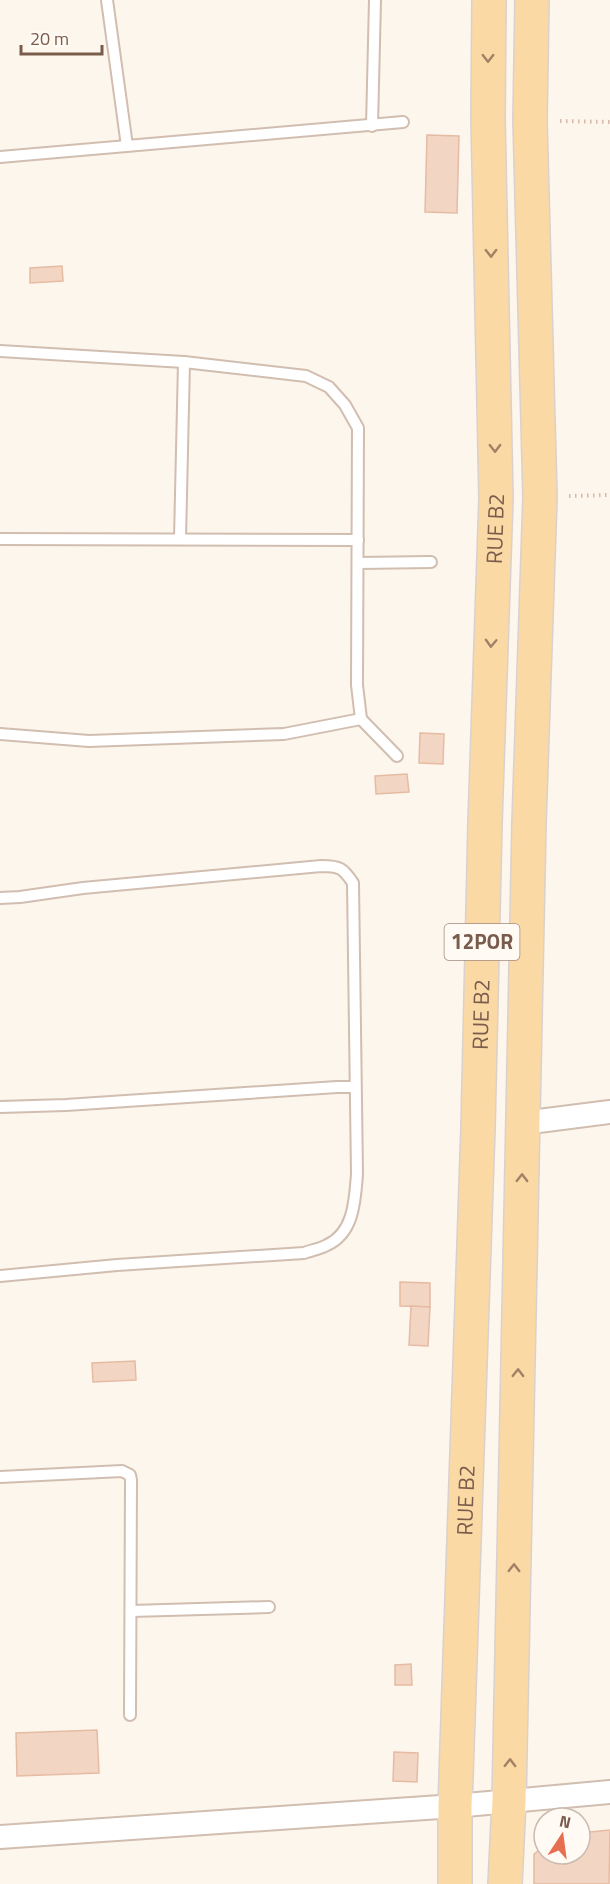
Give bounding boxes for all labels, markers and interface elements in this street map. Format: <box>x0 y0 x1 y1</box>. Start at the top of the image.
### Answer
scale bar <box>21 18 102 56</box>
text: 20 m <box>30 25 69 52</box>
one-way arrow <box>482 54 494 63</box>
one-way arrow <box>484 249 497 258</box>
one-way arrow <box>488 444 501 453</box>
street label: RUE B2 <box>477 493 513 565</box>
one-way arrow <box>484 639 497 648</box>
road number: 12POR <box>444 924 520 960</box>
street label: RUE B2 <box>463 979 498 1050</box>
one-way arrow <box>516 1173 529 1182</box>
one-way arrow <box>512 1368 524 1377</box>
street label: RUE B2 <box>447 1464 484 1536</box>
one-way arrow <box>508 1563 520 1572</box>
one-way arrow <box>504 1758 516 1767</box>
north arrow <box>532 1806 592 1866</box>
text: N <box>557 1808 573 1834</box>

